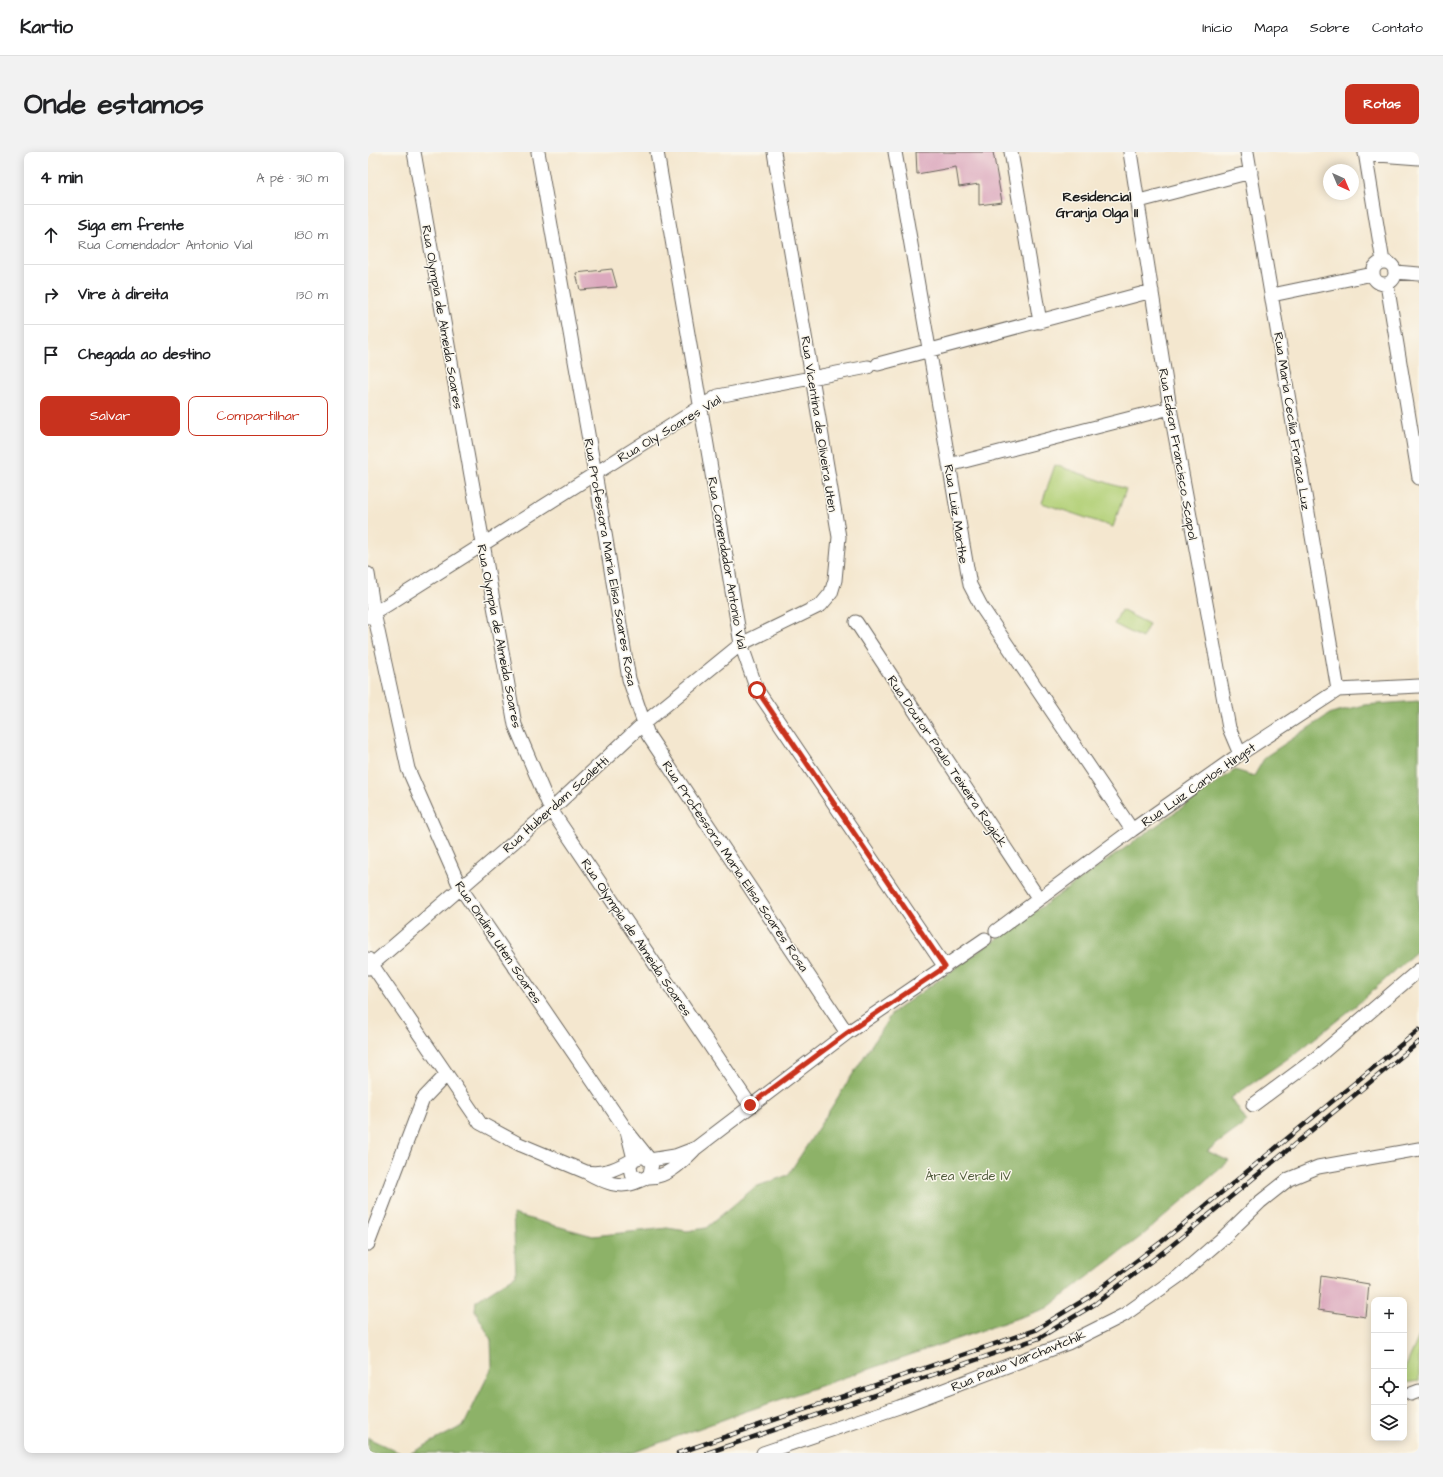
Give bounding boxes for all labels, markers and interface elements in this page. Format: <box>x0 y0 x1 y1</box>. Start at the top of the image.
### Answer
text: Kartio <box>20 14 73 41</box>
text: Início <box>1202 18 1232 38</box>
text: Mapa <box>1254 18 1288 38</box>
text: Sobre <box>1310 18 1350 38</box>
text: Contato <box>1372 18 1423 38</box>
button: Rotas <box>1345 84 1419 124</box>
text: Onde estamos <box>24 85 204 124</box>
north arrow <box>1323 164 1359 200</box>
text: 4 min <box>40 166 83 190</box>
text: A pé · 310 m <box>256 169 328 187</box>
district label: Residencial Granja Olga II <box>1056 187 1138 224</box>
text: Siga em frente <box>78 215 184 236</box>
icon: ahead <box>40 224 62 246</box>
street label: Rua Olympia de Almeida Soares <box>416 224 467 411</box>
text: 180 m <box>294 226 328 244</box>
text: Rua Comendador Antonio Vial <box>78 236 253 254</box>
icon: right <box>40 284 62 306</box>
text: Vire à direita <box>78 284 168 305</box>
text: 130 m <box>296 286 328 304</box>
street label: Rua Maria Cecília Franca Luz <box>1269 331 1315 512</box>
street label: Rua Vicentina de Oliveira Uten <box>796 335 842 514</box>
icon: arrive <box>40 344 62 366</box>
text: Chegada ao destino <box>78 344 211 365</box>
street label: Rua Edson Francisco Scapol <box>1154 367 1202 541</box>
street label: Rua Oly Soares Vial <box>614 391 725 468</box>
button: Salvar <box>40 396 180 436</box>
button: Compartilhar <box>188 396 328 436</box>
street label: Rua Professora Maria Elisa Soares Rosa <box>579 437 641 688</box>
street label: Rua Luiz Marthe <box>939 463 973 565</box>
street label: Rua Comendador Antonio Vial <box>703 476 751 651</box>
street label: Rua Olympia de Almeida Soares <box>471 543 526 730</box>
street label: Rua Doutor Paulo Teixeira Rogick <box>882 672 1012 852</box>
route start <box>748 681 766 699</box>
street label: Rua Luiz Carlos Hingst <box>1138 738 1261 832</box>
street label: Rua Huberdam Scaletti <box>499 752 613 857</box>
street label: Rua Professora Maria Elisa Soares Rosa <box>658 758 813 976</box>
street label: Rua Olympia de Almeida Soares <box>576 855 696 1021</box>
street label: Rua Ondina Uten Soares <box>450 878 546 1008</box>
route end <box>741 1096 759 1114</box>
park label: Área Verde IV <box>925 1167 1011 1185</box>
map controls <box>1371 1297 1407 1441</box>
button: + <box>1371 1297 1407 1333</box>
street label: Rua Paulo Varchavtchik <box>948 1326 1088 1396</box>
button: − <box>1371 1333 1407 1369</box>
button: locate <box>1371 1369 1407 1405</box>
button: layers <box>1371 1405 1407 1441</box>

